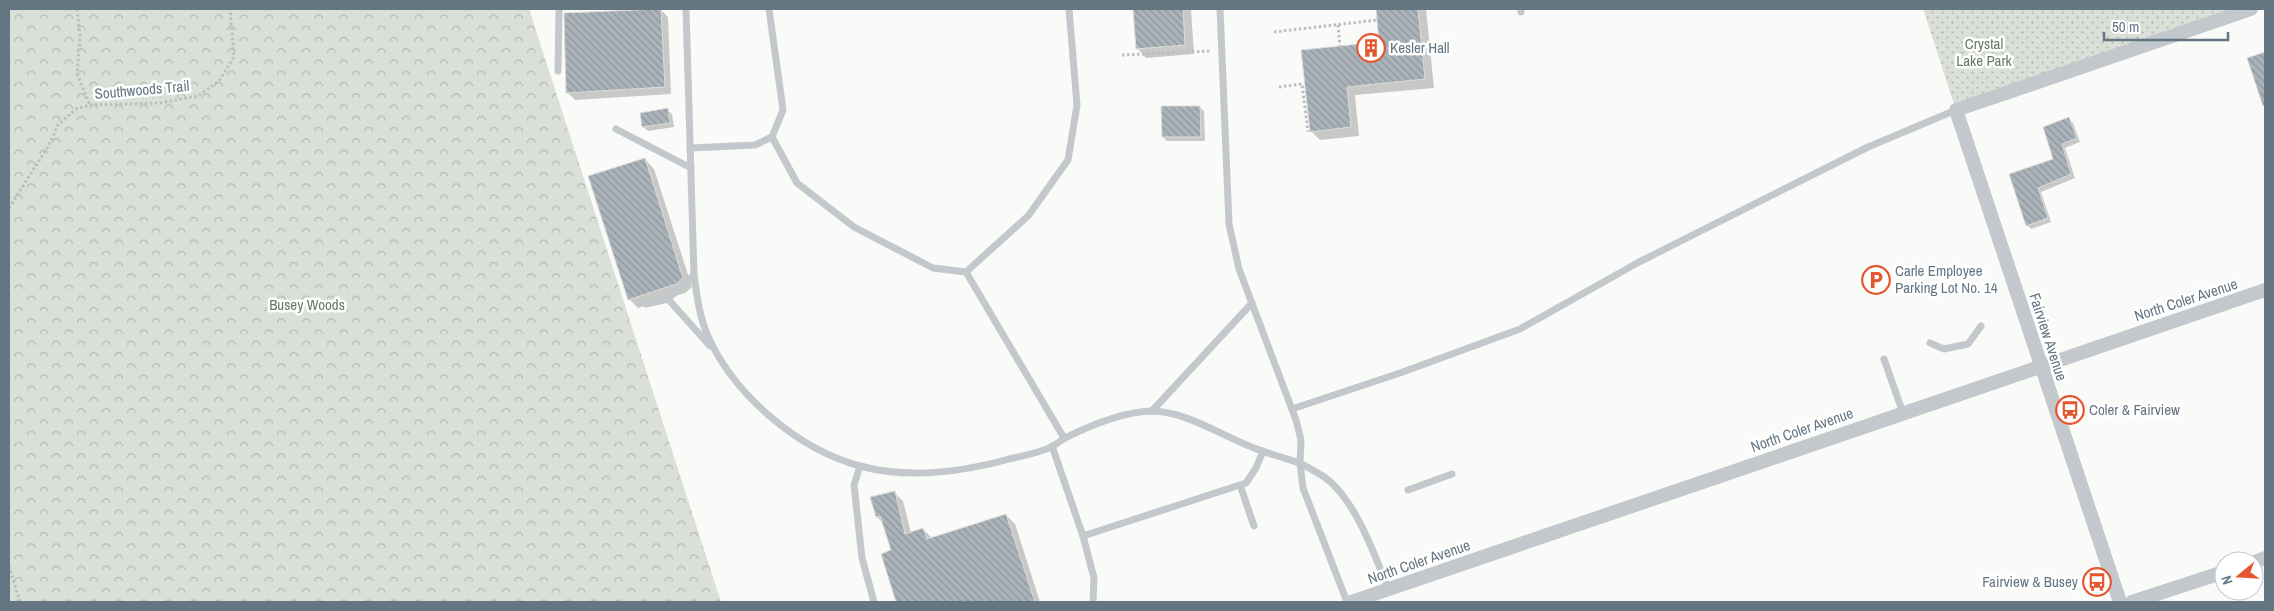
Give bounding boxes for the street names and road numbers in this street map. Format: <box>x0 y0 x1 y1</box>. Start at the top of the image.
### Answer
street label: Southwoods Trail <box>94 75 190 104</box>
street label: North Coler Avenue <box>2132 273 2240 326</box>
street label: Fairview Avenue <box>2024 290 2073 383</box>
street label: North Coler Avenue <box>1748 402 1856 457</box>
street label: North Coler Avenue <box>1365 534 1473 589</box>

